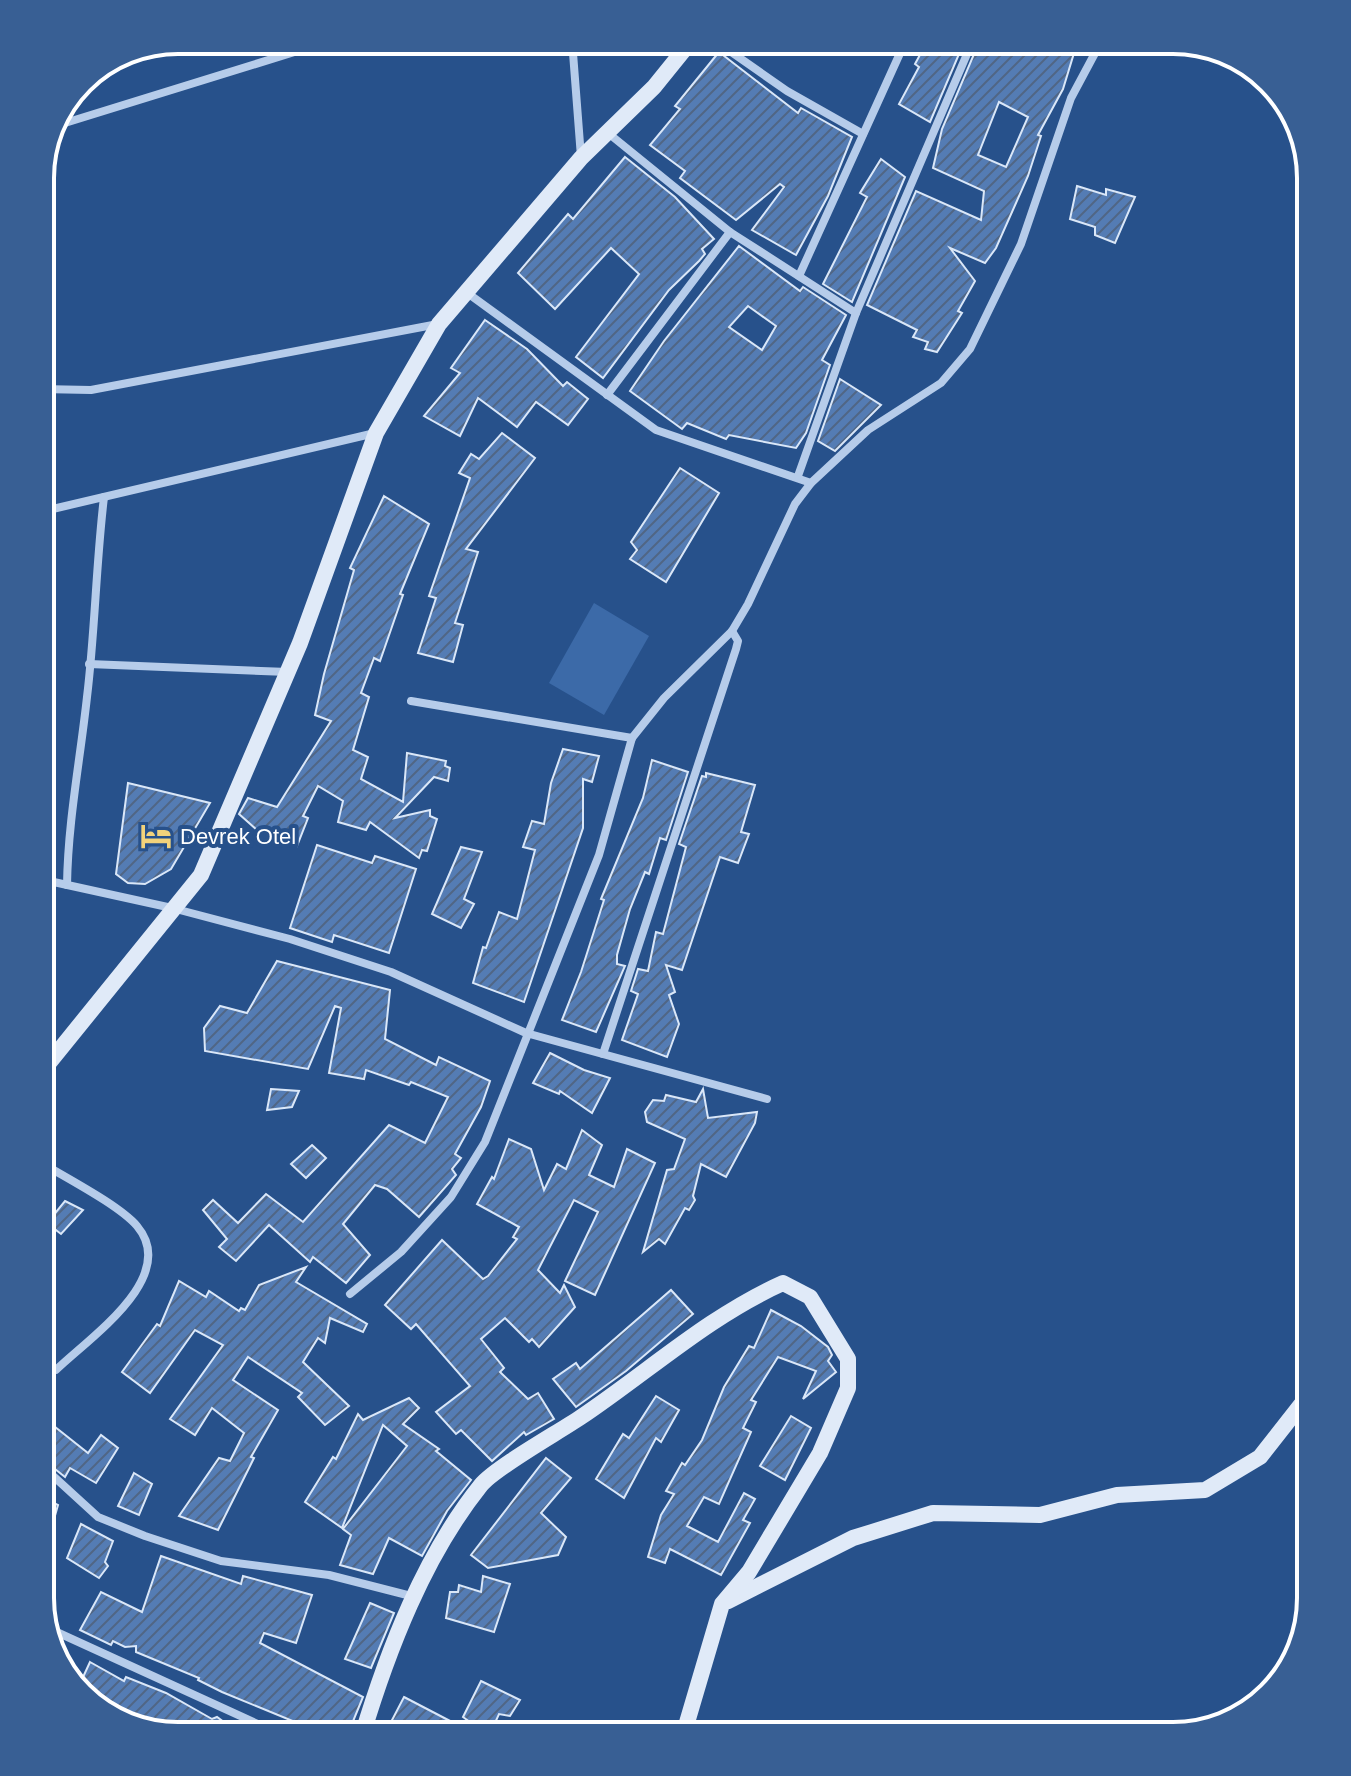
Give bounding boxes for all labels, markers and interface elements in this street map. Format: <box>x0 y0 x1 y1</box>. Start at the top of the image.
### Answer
hotel icon: Devrek Otel <box>139 819 173 853</box>
place label: Devrek Otel <box>180 824 296 849</box>

